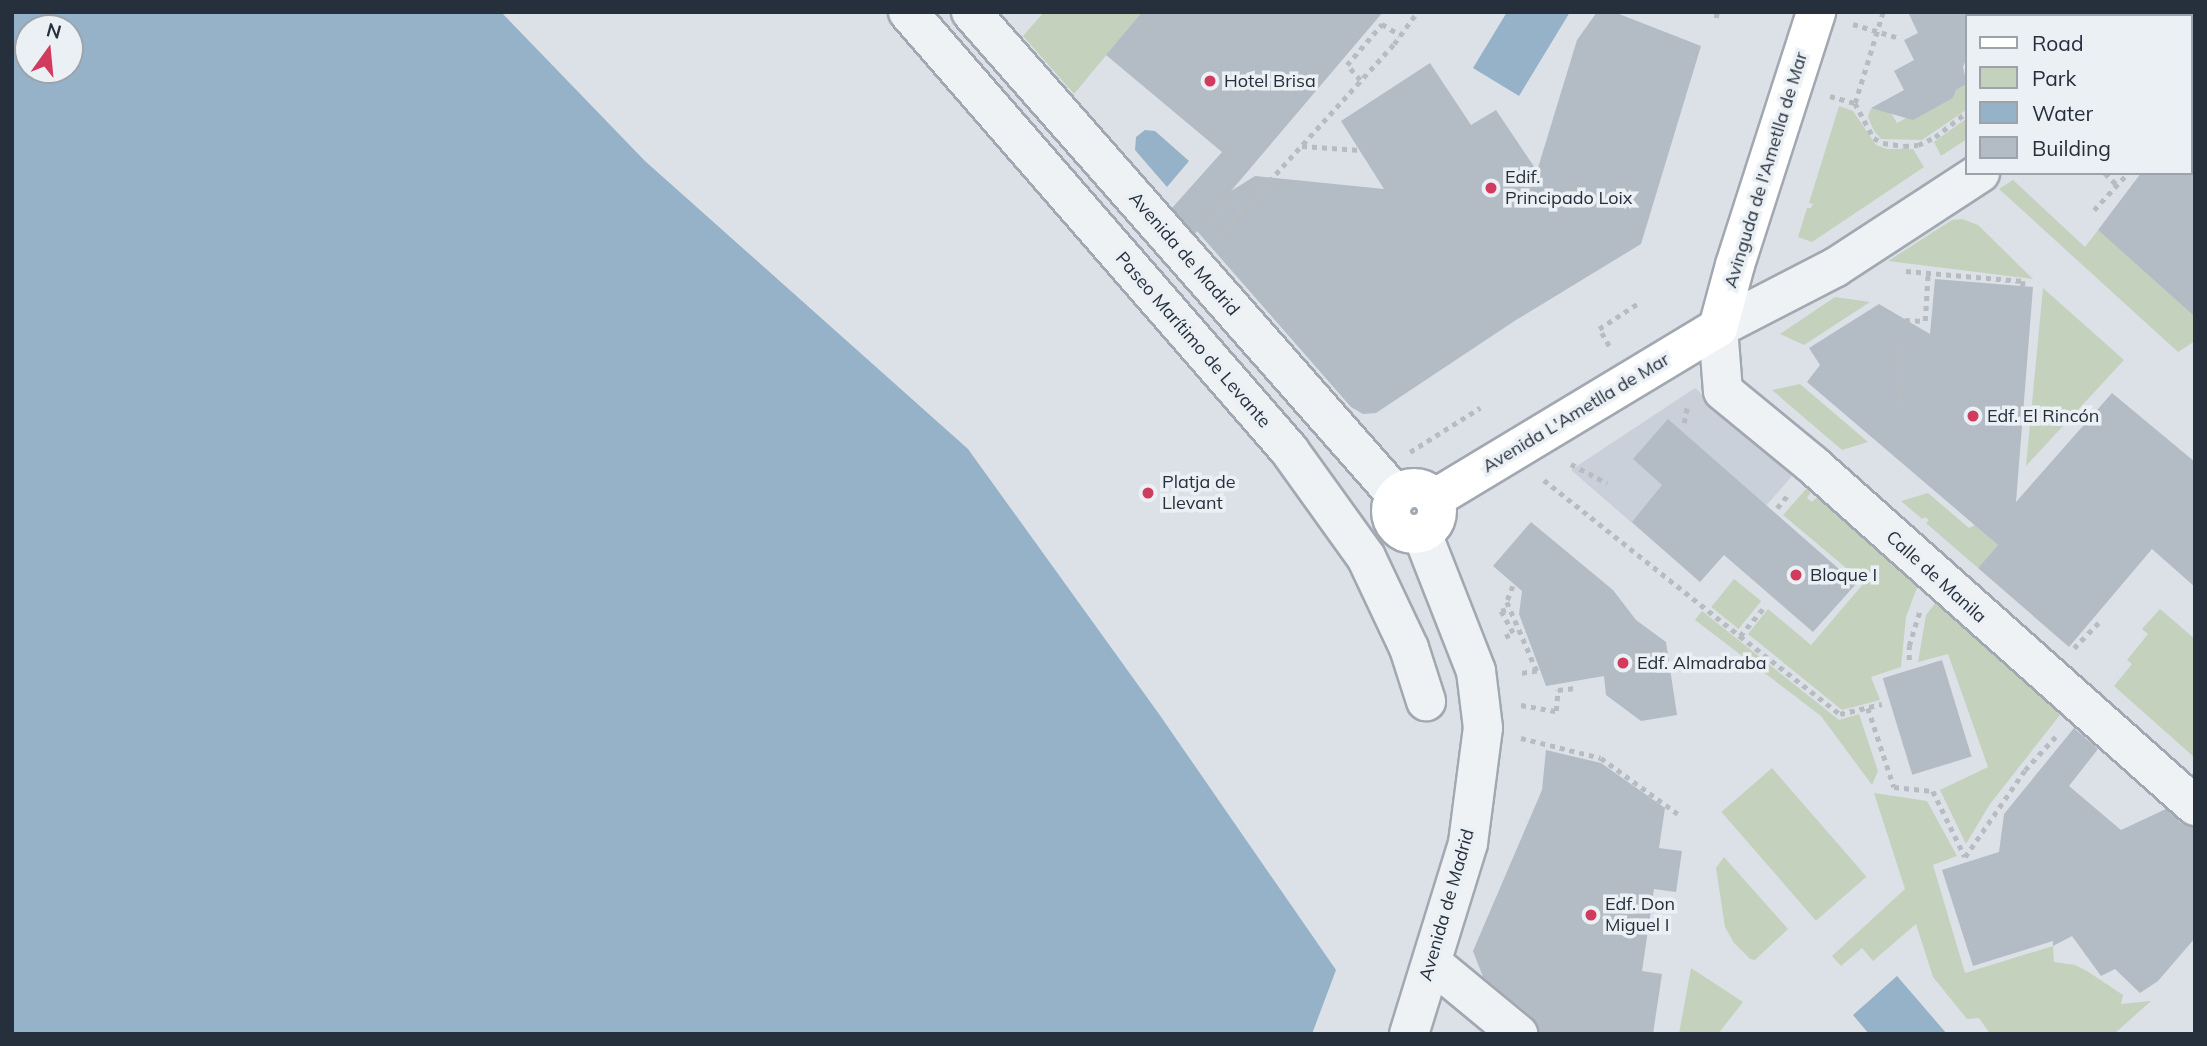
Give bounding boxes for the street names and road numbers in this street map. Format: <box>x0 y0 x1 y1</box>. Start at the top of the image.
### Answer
street label: Avinguda de l'Ametlla de Mar <box>1720 49 1812 291</box>
street label: Avenida de Madrid <box>1124 188 1244 320</box>
street label: Paseo Marítimo de Levante <box>1111 248 1275 432</box>
street label: Avenida L'Ametlla de Mar <box>1479 349 1673 477</box>
street label: Calle de Manila <box>1881 526 1991 628</box>
street label: Avenida de Madrid <box>1415 827 1479 983</box>

